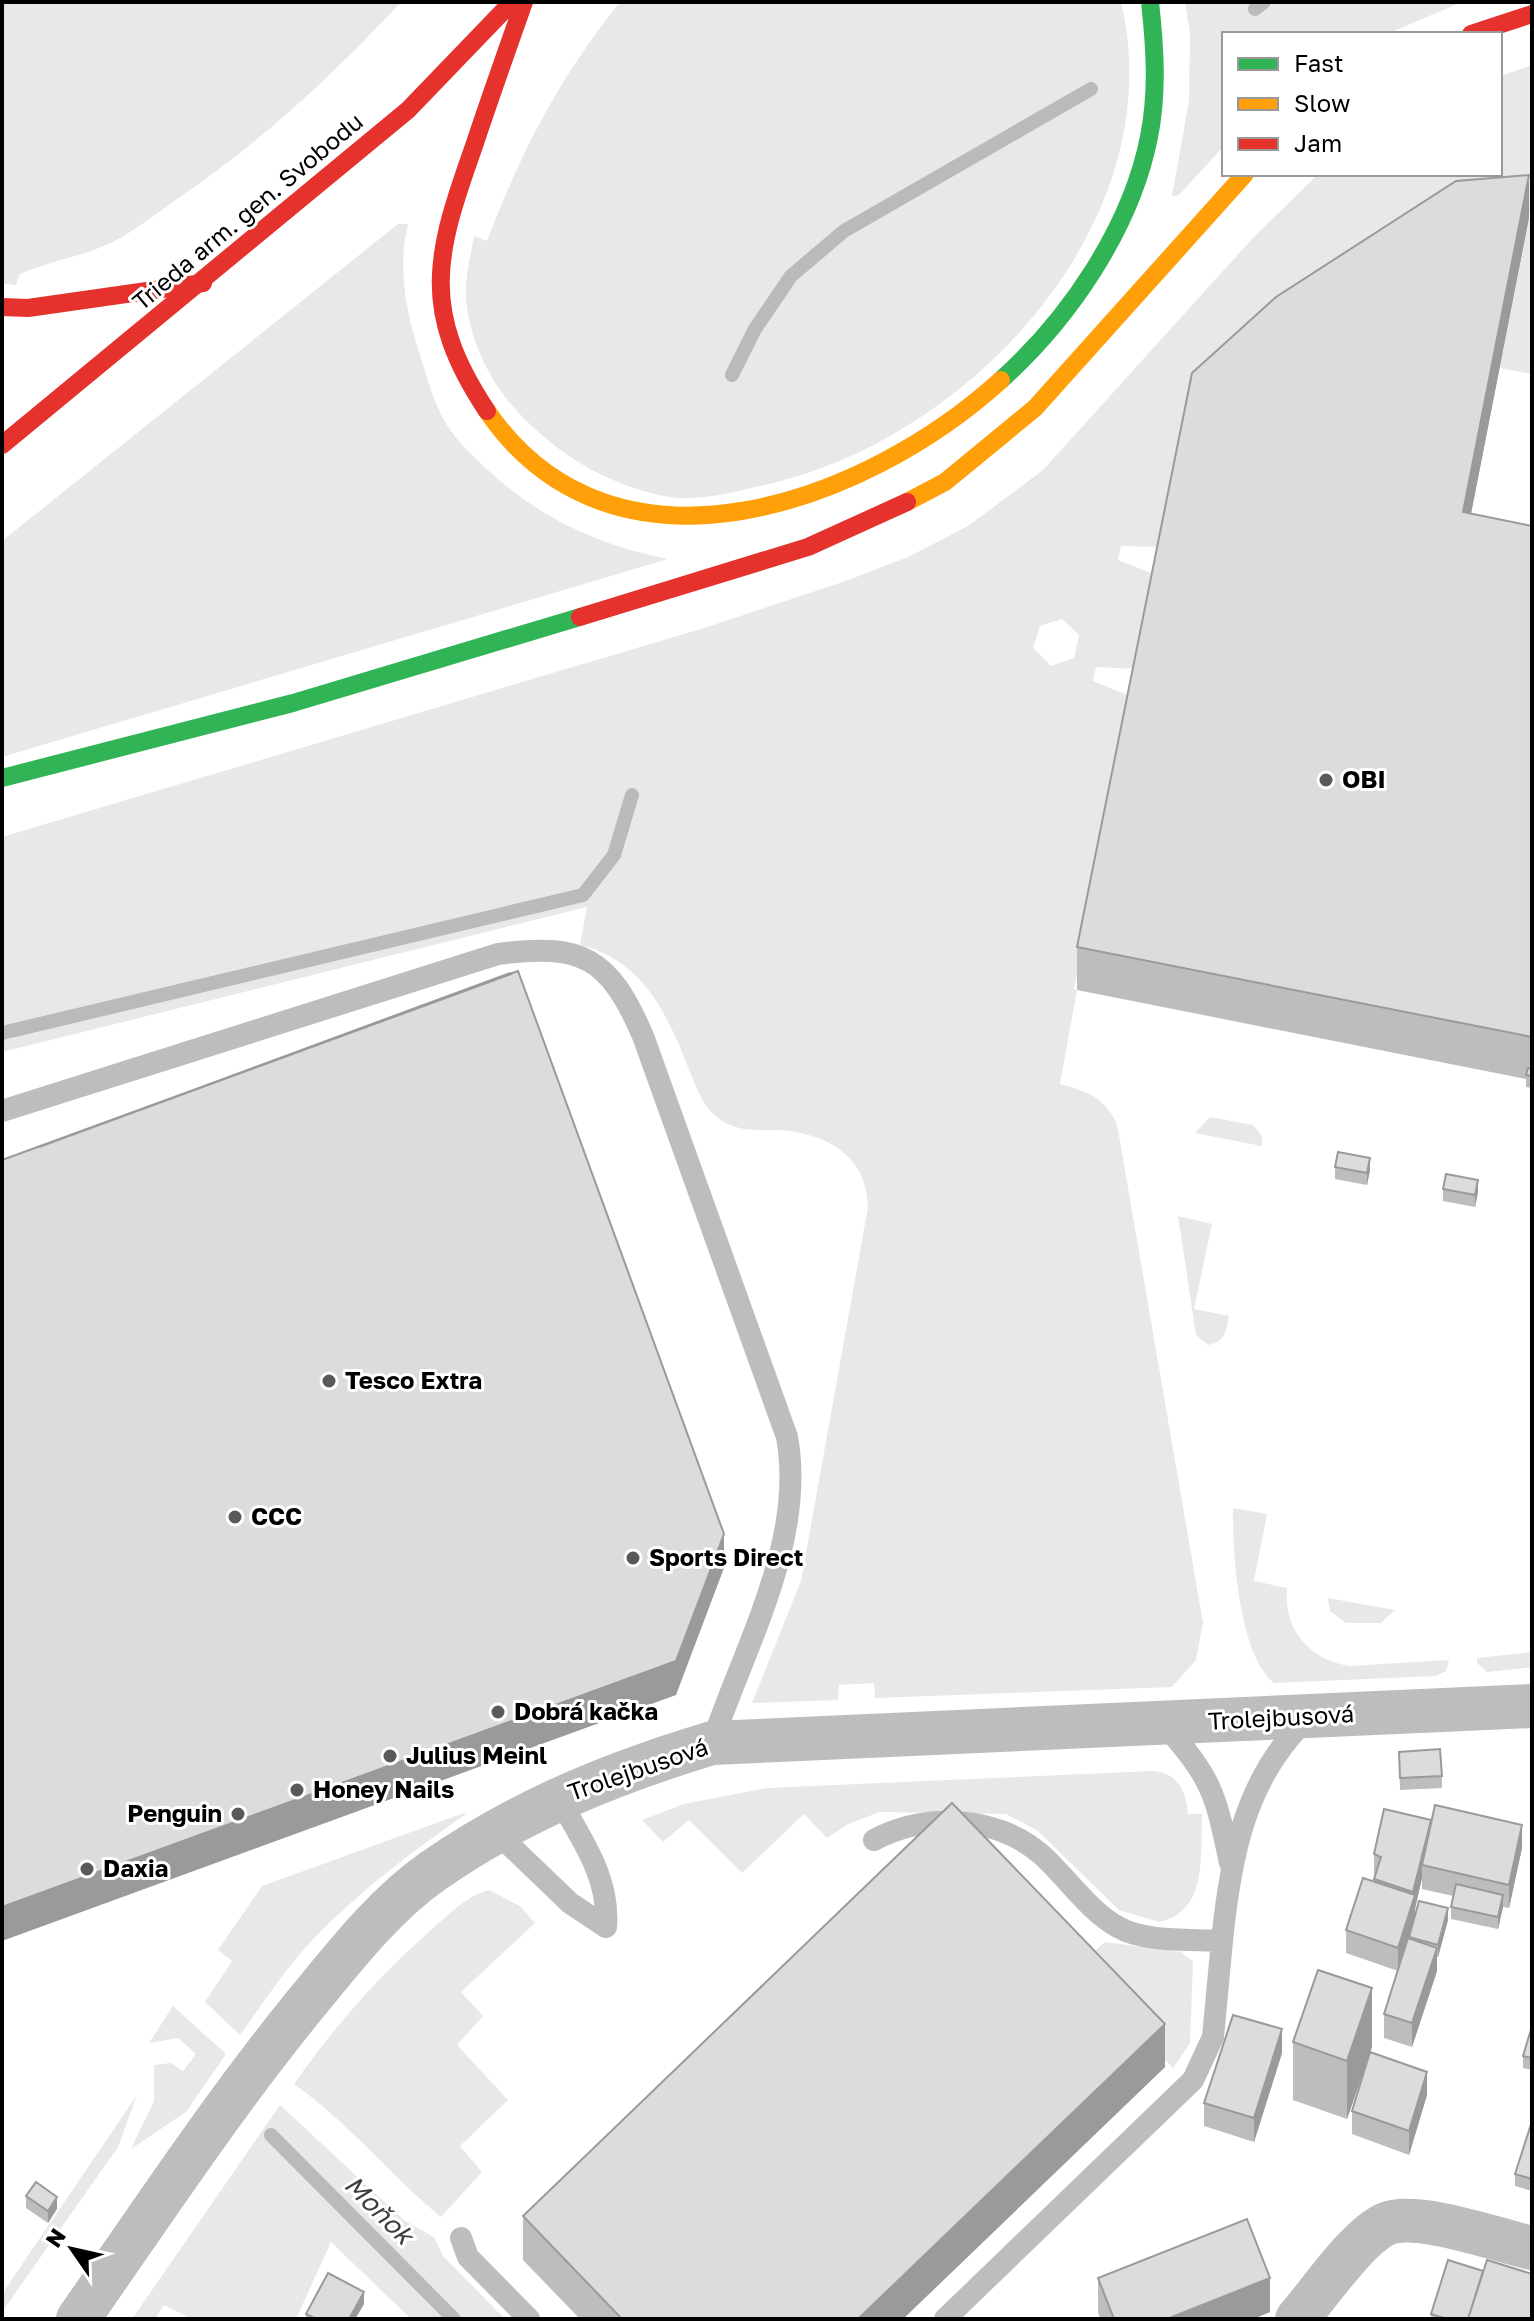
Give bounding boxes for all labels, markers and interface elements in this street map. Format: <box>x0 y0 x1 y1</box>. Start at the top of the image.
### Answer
legend <box>1222 32 1502 176</box>
text: Fast <box>1294 48 1344 77</box>
text: Slow <box>1294 88 1350 117</box>
street label: Trieda arm. gen. Svobodu <box>126 106 368 316</box>
text: Jam <box>1294 128 1342 157</box>
place label: OBI <box>1342 764 1386 793</box>
marker: OBI <box>1317 771 1335 789</box>
place label: Tesco Extra <box>345 1365 482 1394</box>
marker: Tesco Extra <box>320 1372 338 1390</box>
place label: CCC <box>251 1501 302 1530</box>
marker: CCC <box>226 1508 244 1526</box>
place label: Sports Direct <box>649 1542 803 1571</box>
marker: Sports Direct <box>624 1549 642 1567</box>
place label: Dobrá kačka <box>514 1696 658 1725</box>
street label: Trolejbusová <box>1207 1698 1355 1735</box>
marker: Dobrá kačka <box>489 1703 507 1721</box>
street label: Trolejbusová <box>564 1731 711 1806</box>
place label: Julius Meinl <box>406 1740 547 1769</box>
marker: Julius Meinl <box>381 1747 399 1765</box>
place label: Honey Nails <box>313 1774 454 1803</box>
marker: Honey Nails <box>288 1781 306 1799</box>
place label: Penguin <box>127 1798 222 1827</box>
marker: Penguin <box>229 1805 247 1823</box>
place label: Daxia <box>103 1853 169 1882</box>
marker: Daxia <box>78 1860 96 1878</box>
water label: Moňok <box>339 2169 422 2252</box>
north arrow <box>32 2209 112 2289</box>
text: N <box>39 2223 71 2252</box>

